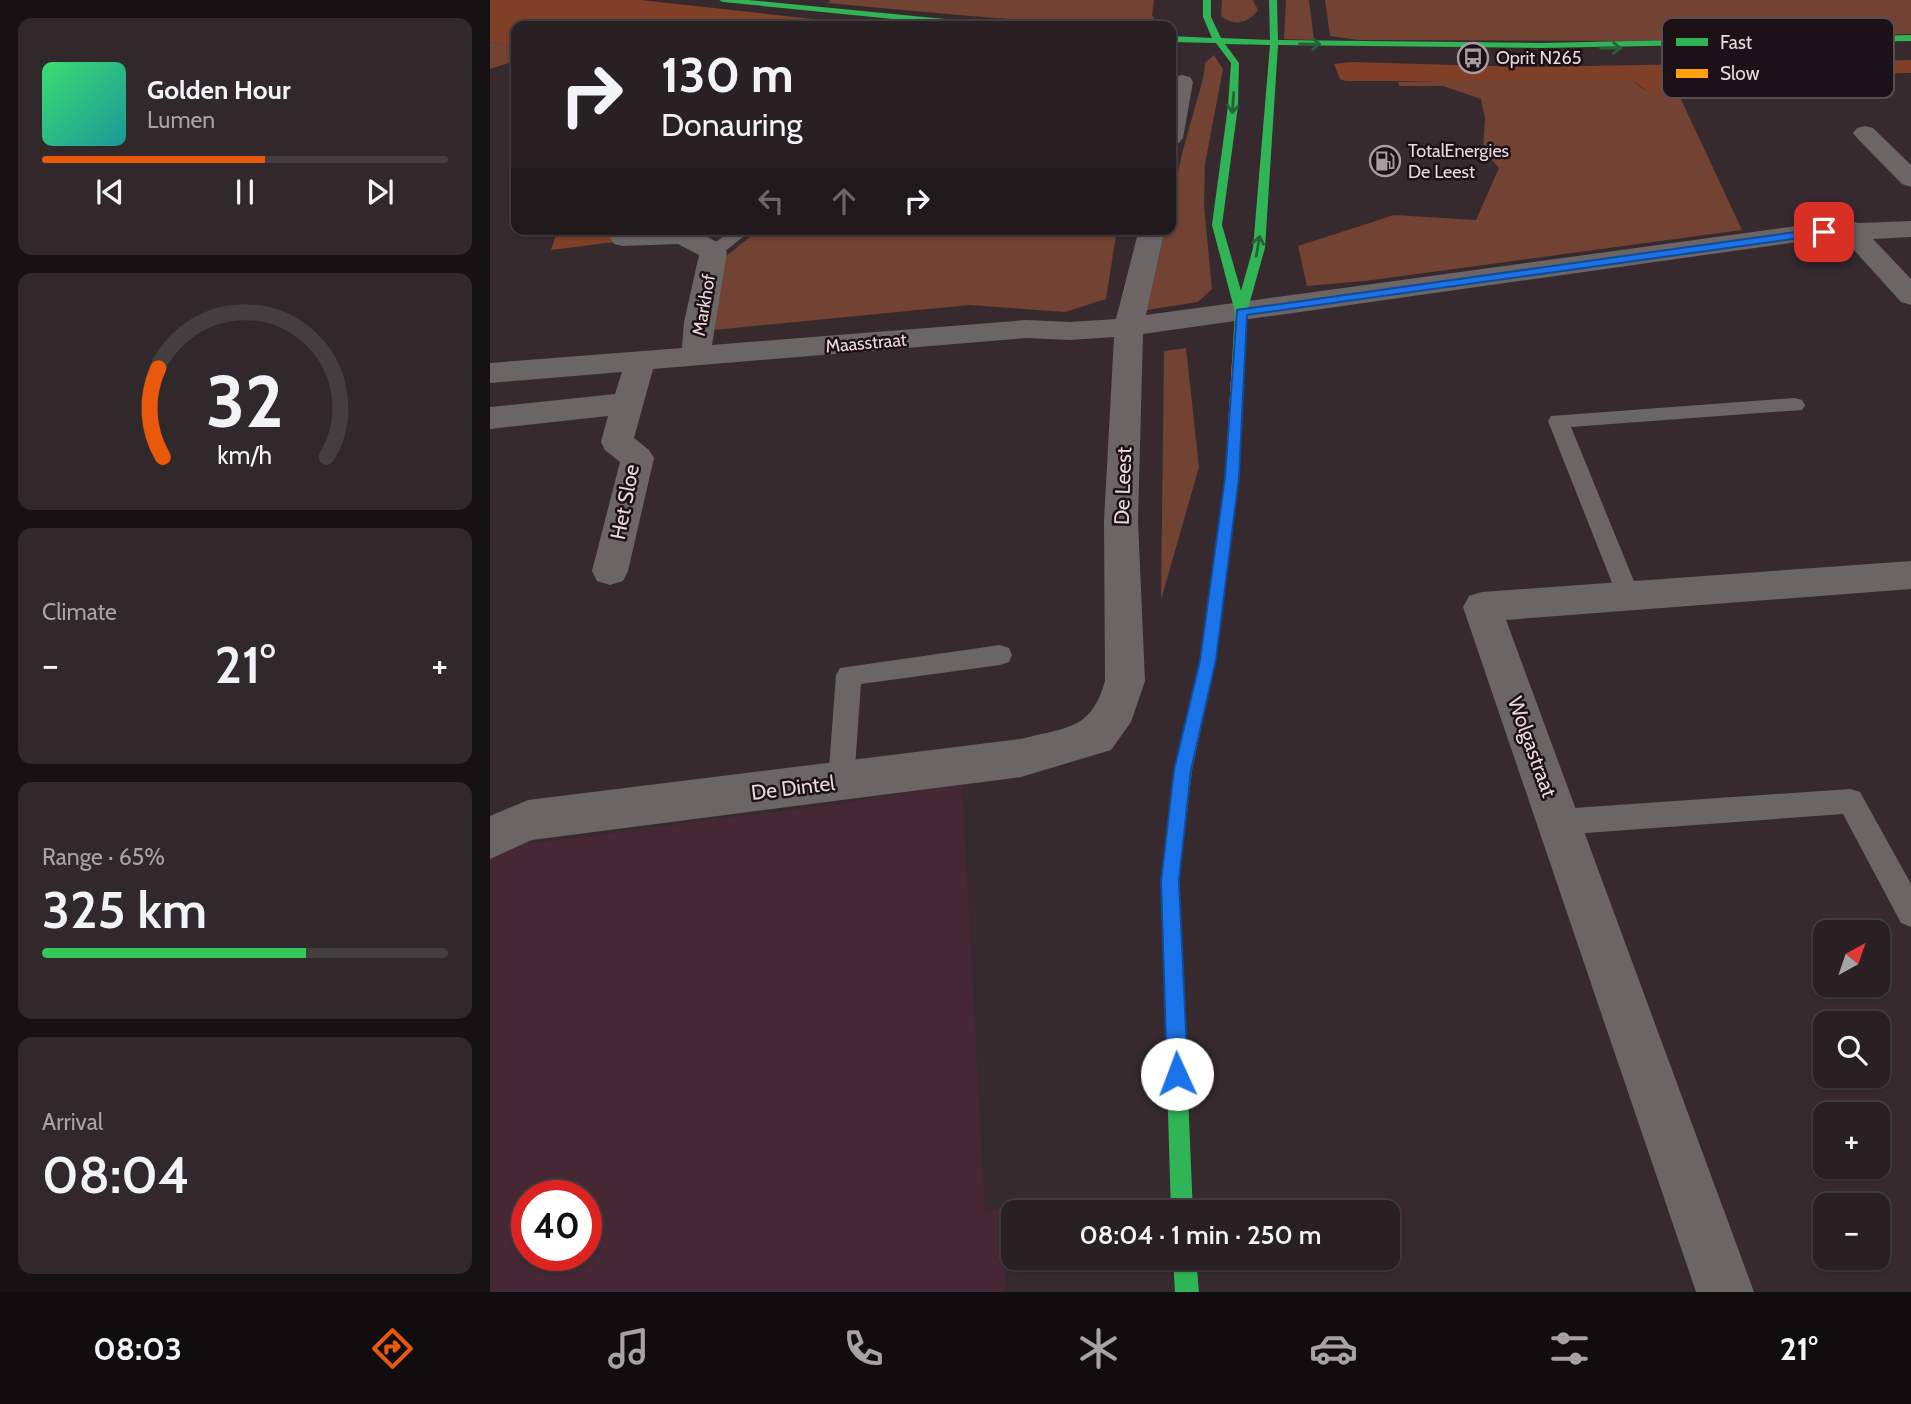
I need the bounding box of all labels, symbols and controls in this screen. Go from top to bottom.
legend [1662,18,1894,98]
text: Fast [1720,31,1753,54]
one-way arrow [1299,38,1322,51]
bus stop icon: Oprit N265 [1456,41,1490,75]
one-way arrow [1600,41,1623,54]
text: 130 m [661,45,794,104]
place label: Oprit N265 [1496,47,1581,69]
icon: right [546,49,637,140]
text: Slow [1720,62,1760,85]
text: Golden Hour [147,74,290,106]
one-way arrow [1226,91,1239,114]
text: Donauring [661,105,802,144]
text: Lumen [147,106,215,134]
place label: TotalEnergies De Leest [1408,140,1509,183]
fuel station icon: TotalEnergies De Leest [1368,144,1402,178]
icon: previous [91,173,129,211]
icon: pause [226,173,264,211]
icon: next [361,173,399,211]
icon: left [752,182,790,220]
icon: ahead [825,182,863,220]
icon: right [898,182,936,220]
pin [1794,202,1854,262]
icon: arrive [1805,213,1843,251]
one-way arrow [1252,235,1265,258]
street label: Markhof [688,272,720,338]
street label: Maasstraat [824,328,908,358]
text: 32 [206,358,284,446]
text: km/h [218,440,272,470]
street label: De Leest [1109,446,1136,526]
street label: Het Sloe [605,462,644,542]
text: Climate [42,598,117,626]
text: 21° [215,633,275,696]
text: − [42,641,59,688]
text: + [431,641,448,688]
street label: Wolgastraat [1503,693,1562,801]
street label: De Dintel [749,770,836,805]
text: Range · 65% [42,843,165,871]
text: 325 km [42,878,207,941]
north arrow [1813,920,1890,998]
map controls [1813,920,1890,1270]
button: search [1813,1011,1890,1088]
position arrow [1140,1037,1214,1111]
button: + [1813,1102,1890,1179]
text: Arrival [42,1108,103,1136]
text: 08:04 [42,1143,189,1206]
speed limit sign: 40 [511,1180,602,1271]
button: − [1813,1193,1890,1270]
text: 08:04 · 1 min · 250 m [1080,1219,1321,1251]
icon: directions [368,1324,417,1373]
icon: music [604,1324,653,1373]
icon: phone [839,1324,888,1373]
icon: climate [1074,1324,1123,1373]
icon: car [1309,1324,1358,1373]
icon: filters [1545,1324,1594,1373]
text: 08:03 [93,1329,182,1368]
text: 21° [1780,1329,1818,1368]

